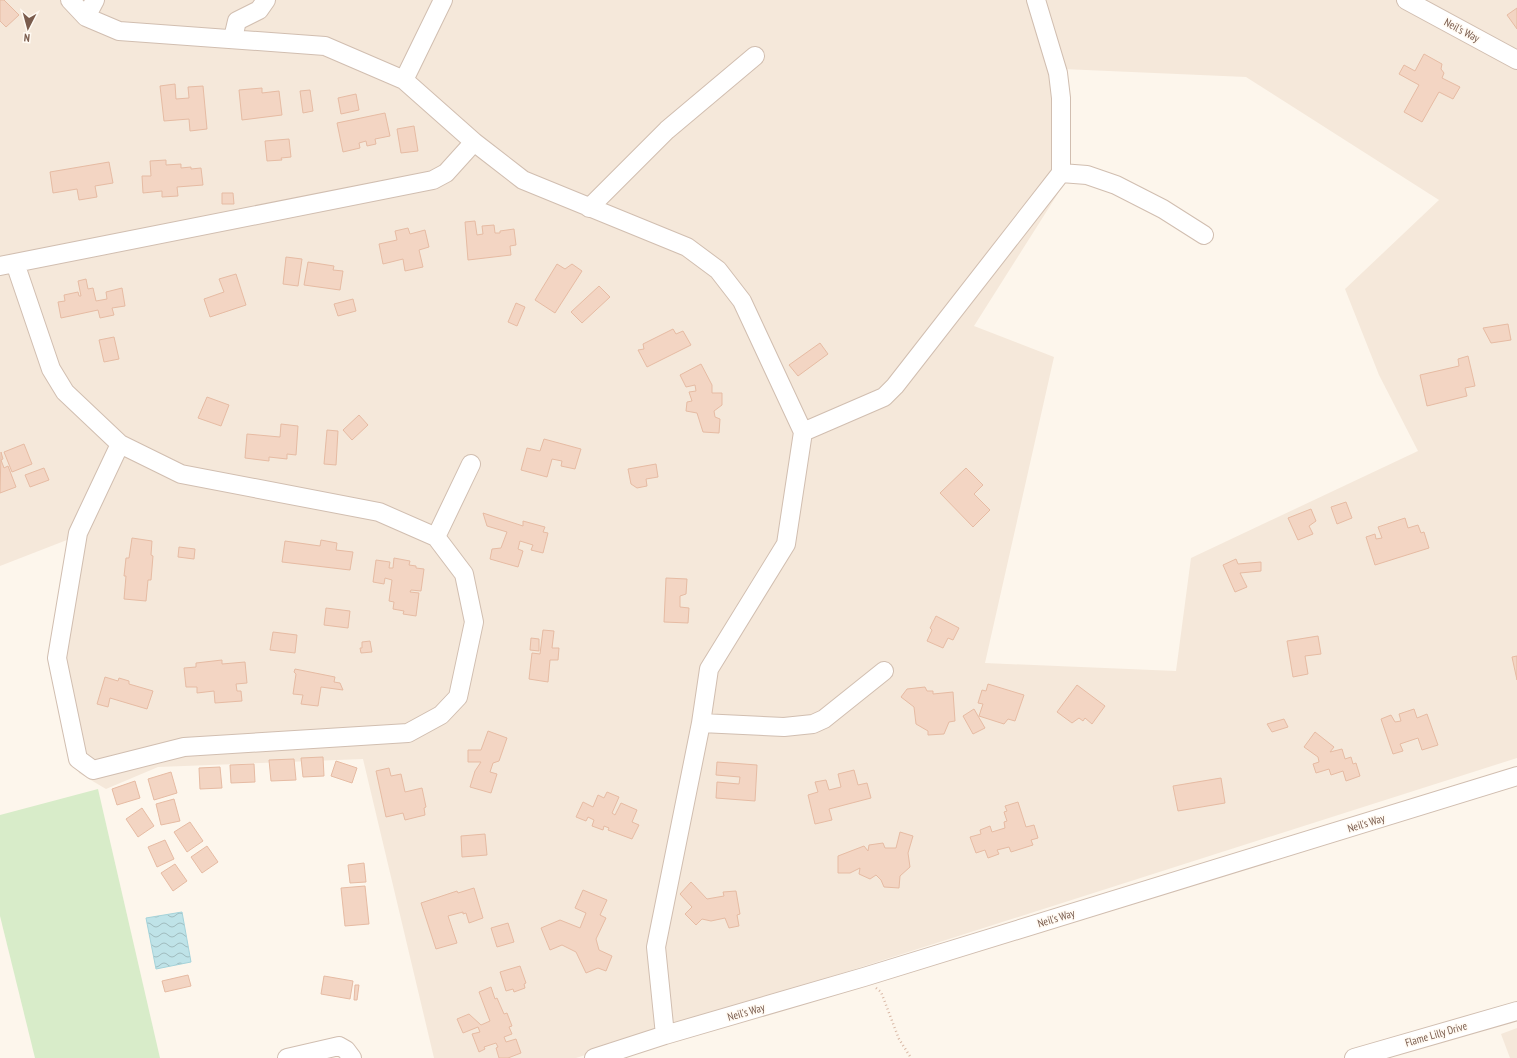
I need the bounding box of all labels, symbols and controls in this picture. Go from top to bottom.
north arrow [8,8,48,48]
street label: Neil's Way [1442,15,1483,46]
text: N [23,31,31,45]
street label: Neil's Way [1346,810,1387,835]
street label: Neil's Way [1036,905,1077,930]
street label: Neil's Way [726,1000,767,1024]
street label: Flame Lilly Drive [1403,1018,1469,1050]

